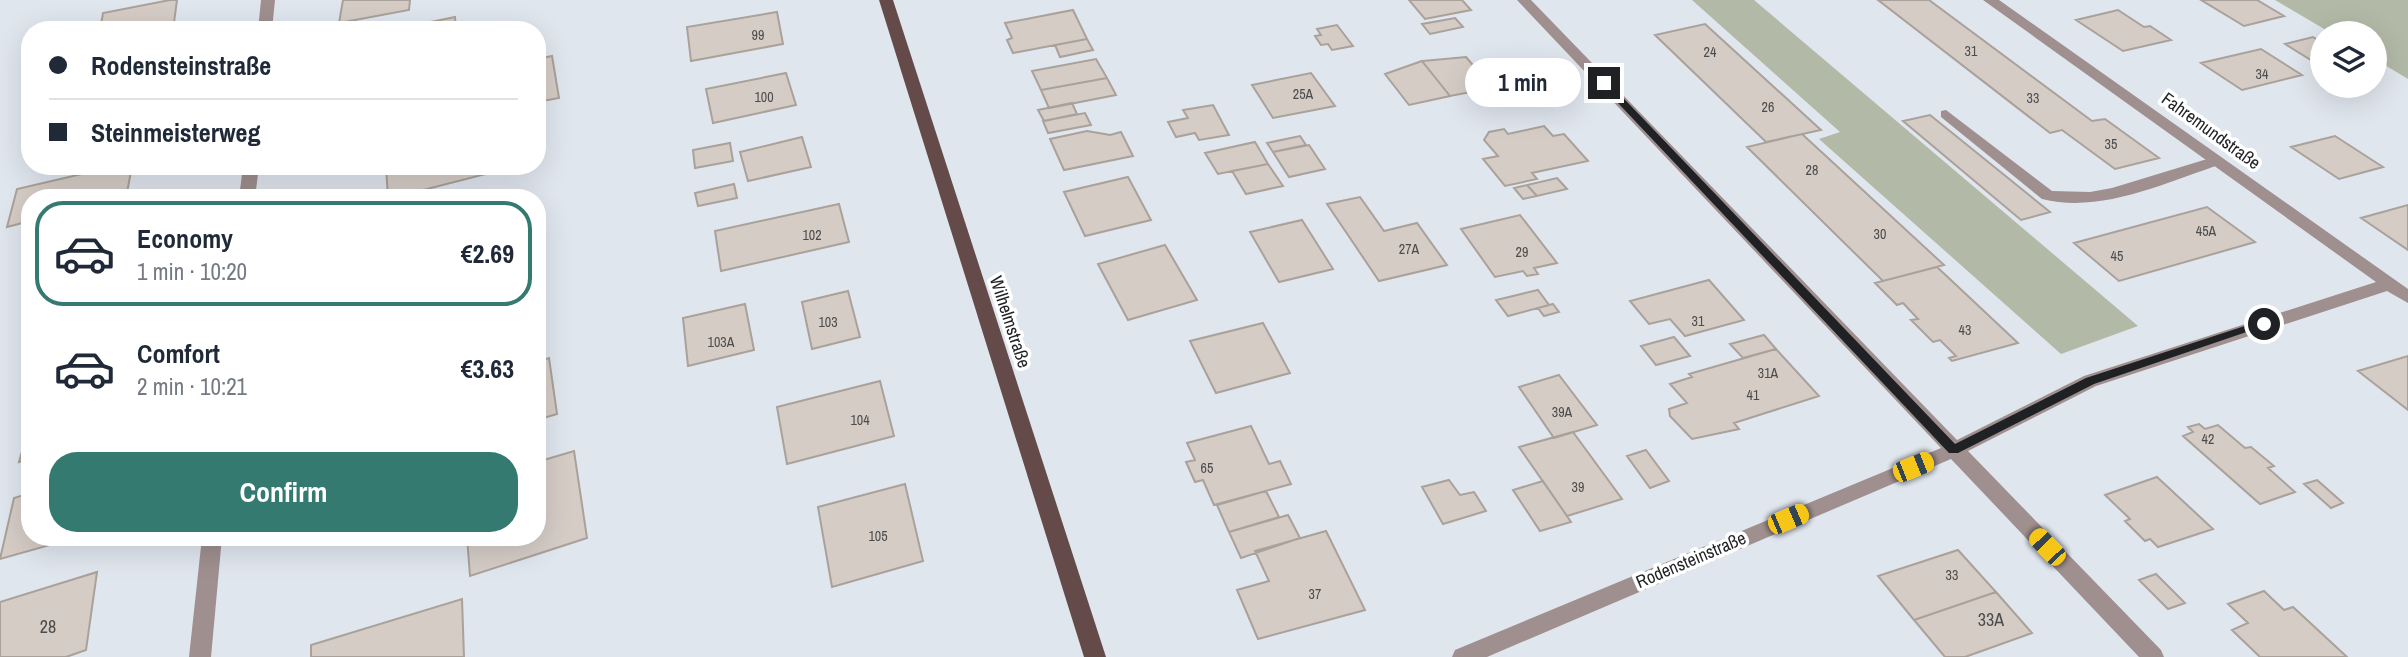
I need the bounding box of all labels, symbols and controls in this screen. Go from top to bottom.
map controls [2310,21,2387,98]
button: layers [2310,21,2387,98]
house number: 99 [752,26,764,44]
house number: 31 [1965,42,1978,60]
house number: 24 [1704,43,1717,61]
text: Rodensteinstraße [91,48,271,83]
callout: 1 min [1464,58,1580,108]
house number: 34 [2256,65,2269,83]
text: 1 min [1498,67,1548,98]
route end [1588,67,1620,99]
house number: 25A [1293,85,1314,103]
street label: Fahremundstraße [2157,86,2266,175]
house number: 100 [754,88,774,106]
house number: 33 [2027,89,2039,107]
house number: 26 [1762,98,1774,116]
text: Steinmeisterweg [91,115,260,150]
house number: 35 [2105,135,2117,153]
house number: 28 [1806,161,1818,179]
text: Economy [137,221,233,256]
icon: car [53,222,116,285]
house number: 45A [2196,222,2217,240]
house number: 30 [1874,225,1886,243]
house number: 102 [802,226,822,244]
text: €2.69 [461,236,514,271]
house number: 27A [1399,240,1420,258]
house number: 29 [1516,243,1528,261]
house number: 45 [2111,247,2123,265]
text: 1 min · 10:20 [137,256,247,287]
street label: Wilhelmstraße [984,273,1037,371]
route start [2248,308,2280,340]
house number: 31 [1692,312,1705,330]
house number: 103 [818,313,838,331]
house number: 43 [1959,321,1971,339]
house number: 103A [708,333,735,351]
text: Comfort [137,336,220,371]
icon: car [53,337,116,400]
text: €3.63 [461,351,514,386]
house number: 31A [1758,364,1779,382]
text: 2 min · 10:21 [137,371,247,402]
house number: 41 [1747,386,1760,404]
house number: 39A [1552,403,1573,421]
house number: 104 [850,411,870,429]
house number: 42 [2202,430,2214,448]
car [1890,449,1937,485]
button: Confirm [49,452,518,532]
house number: 65 [1201,459,1213,477]
house number: 39 [1572,478,1584,496]
car [1765,501,1812,537]
street label: Rodensteinstraße [1632,525,1750,594]
car [2025,525,2070,569]
house number: 105 [868,527,888,545]
house number: 33 [1946,566,1958,584]
house number: 37 [1309,585,1321,603]
house number: 33A [1978,607,2004,632]
house number: 28 [40,614,56,639]

